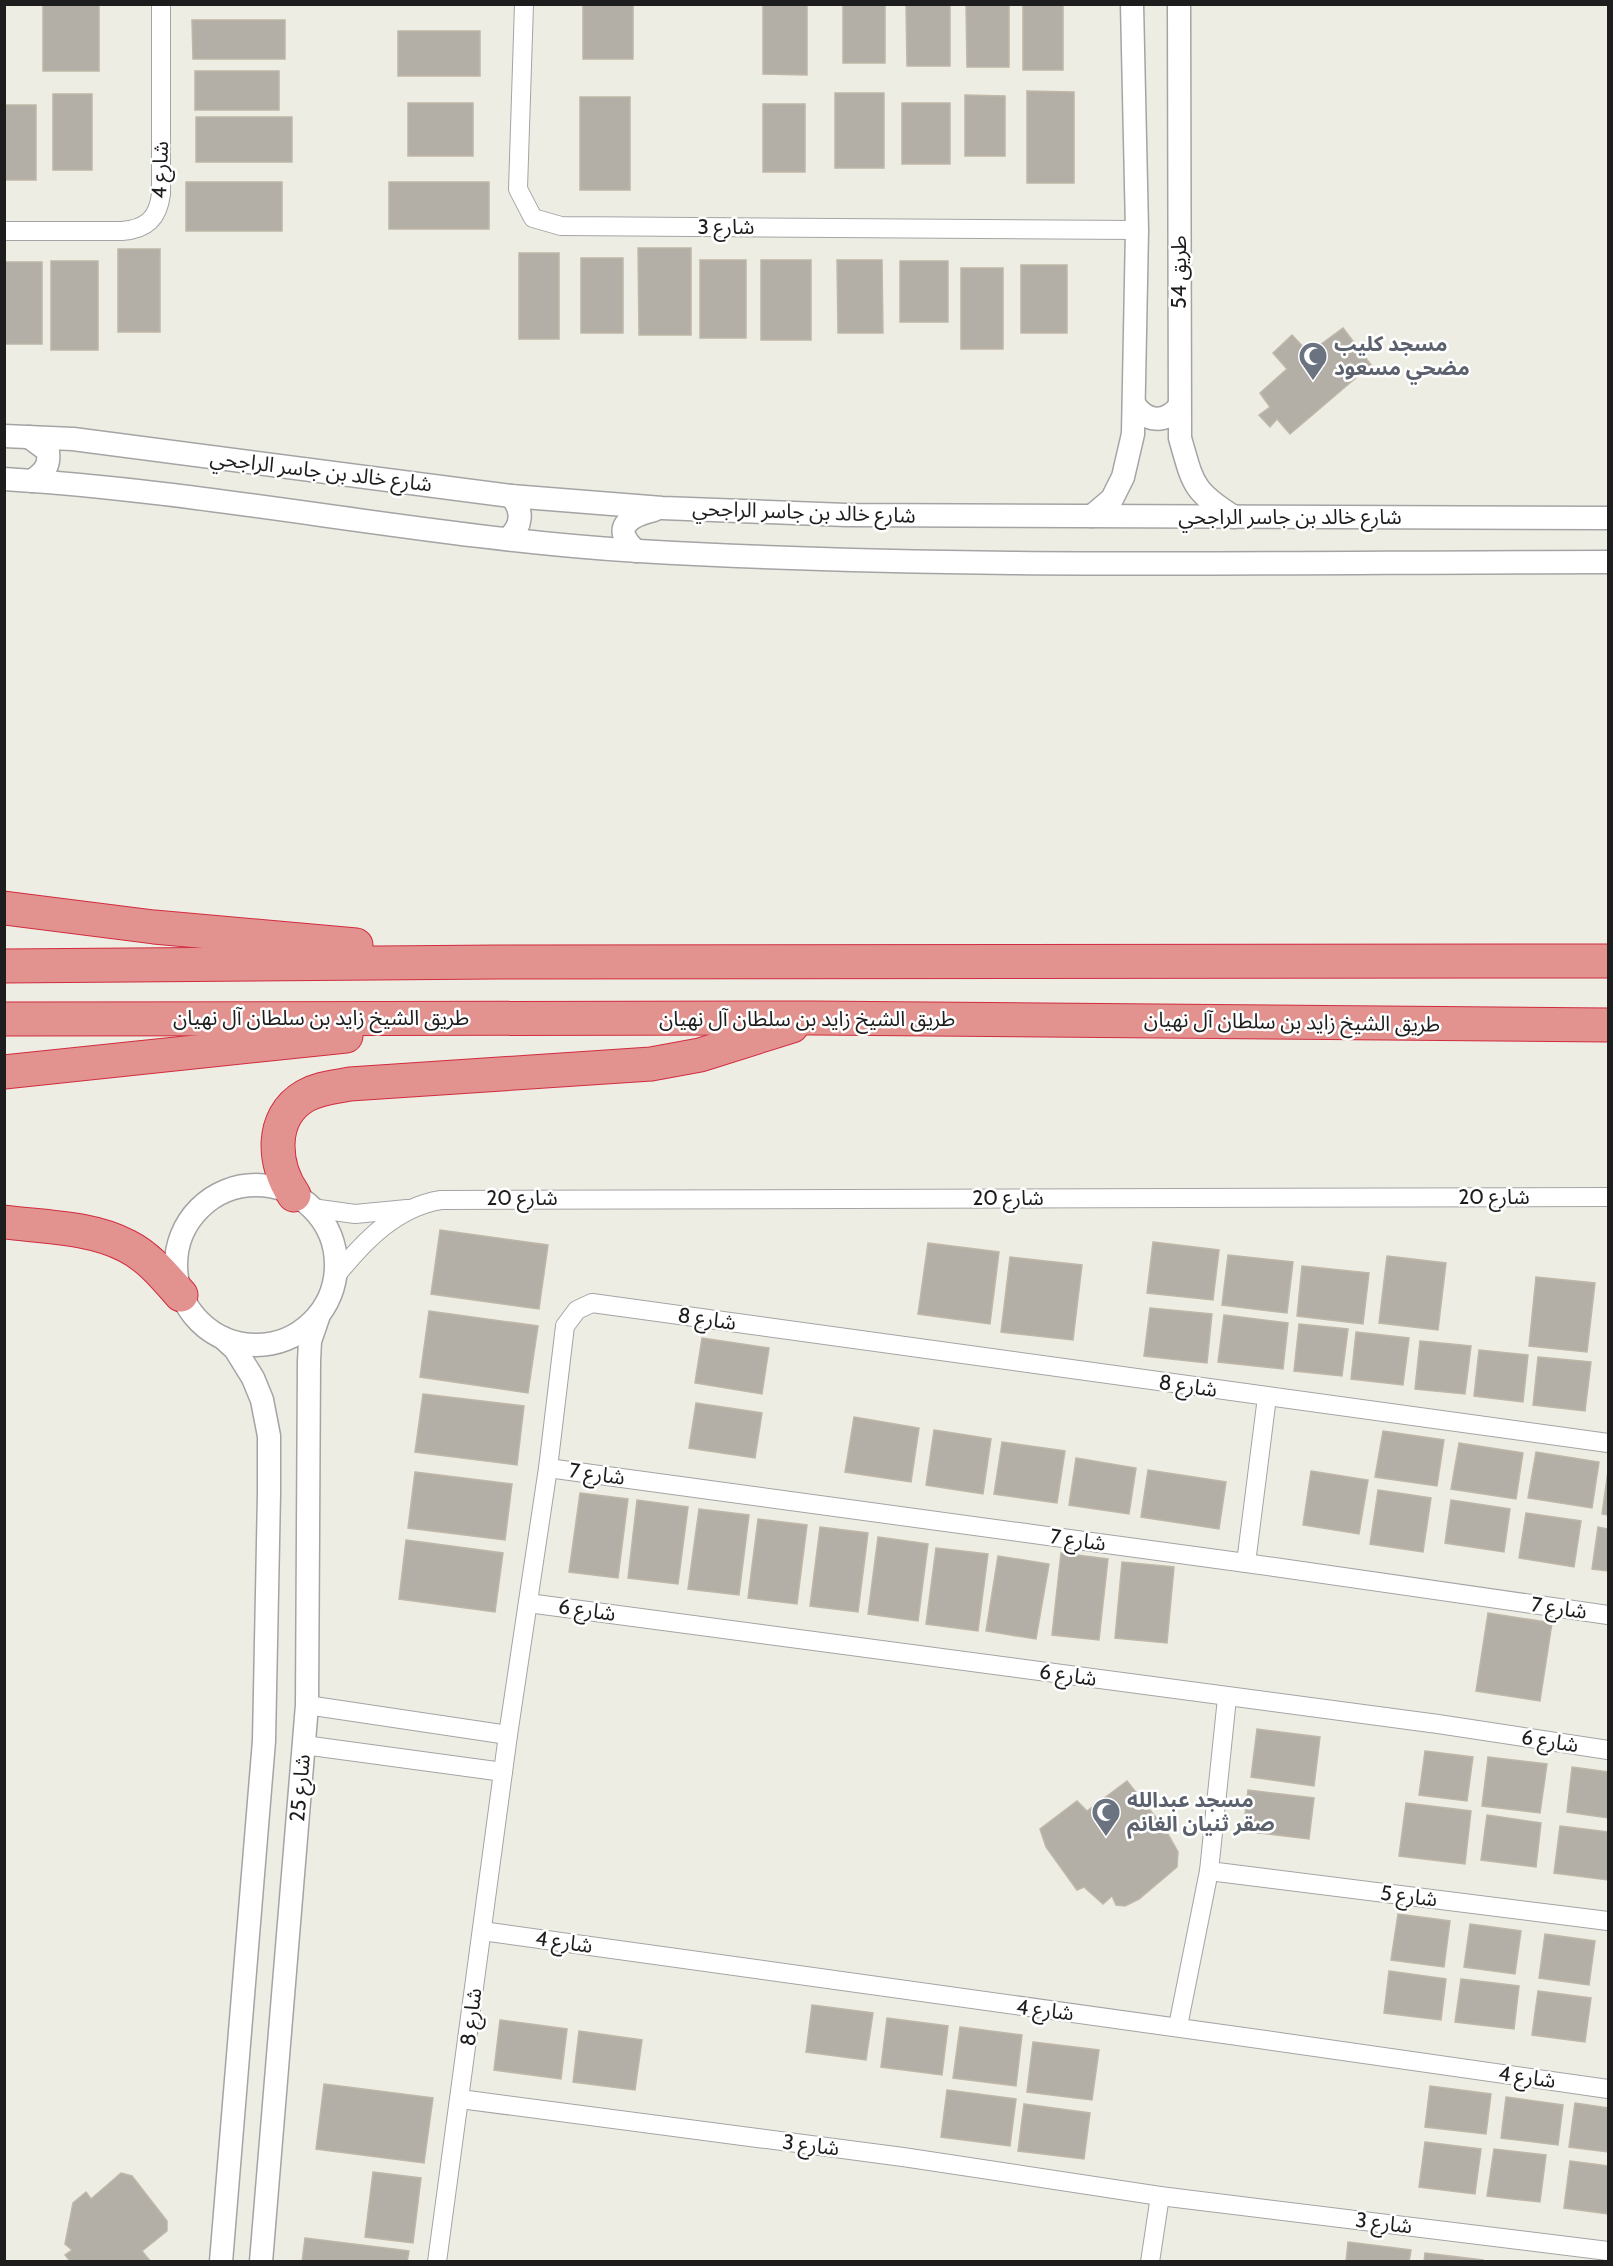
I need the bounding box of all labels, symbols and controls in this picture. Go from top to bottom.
street label: شارع 4 [146,141,176,199]
street label: شارع 3 [697,214,755,242]
street label: طريق 54 [1166,235,1192,309]
place label: مسجد كليب مضحي مسعود [1334,331,1470,385]
mosque icon: مسجد كليب مضحي مسعود [1297,340,1329,382]
street label: شارع خالد بن جاسر الراجحي [208,444,434,500]
street label: شارع خالد بن جاسر الراجحي [692,495,916,532]
street label: شارع خالد بن جاسر الراجحي [1178,504,1402,533]
street label: طريق الشيخ زايد بن سلطان آل نهيان [173,1005,469,1033]
street label: طريق الشيخ زايد بن سلطان آل نهيان [659,1006,955,1034]
street label: طريق الشيخ زايد بن سلطان آل نهيان [1144,1006,1440,1040]
street label: شارع 20 [1458,1184,1530,1212]
street label: شارع 20 [486,1185,558,1213]
street label: شارع 20 [972,1185,1044,1213]
street label: شارع 8 [676,1302,738,1338]
street label: شارع 8 [1157,1369,1219,1405]
street label: شارع 7 [567,1457,627,1493]
street label: شارع 7 [1048,1523,1108,1559]
street label: شارع 7 [1529,1591,1589,1627]
street label: شارع 6 [556,1593,617,1629]
street label: شارع 6 [1037,1658,1098,1694]
street label: شارع 6 [1519,1724,1580,1760]
street label: شارع 25 [284,1753,318,1823]
place label: مسجد عبدالله صقر ثنيان الغانم [1127,1787,1275,1839]
mosque icon: مسجد عبدالله صقر ثنيان الغانم [1090,1796,1122,1838]
street label: شارع 5 [1379,1880,1439,1914]
street label: شارع 4 [533,1925,594,1961]
street label: شارع 8 [455,1986,489,2048]
street label: شارع 4 [1014,1994,1075,2028]
street label: شارع 4 [1496,2060,1557,2096]
street label: شارع 3 [781,2129,841,2163]
street label: شارع 3 [1354,2207,1414,2241]

